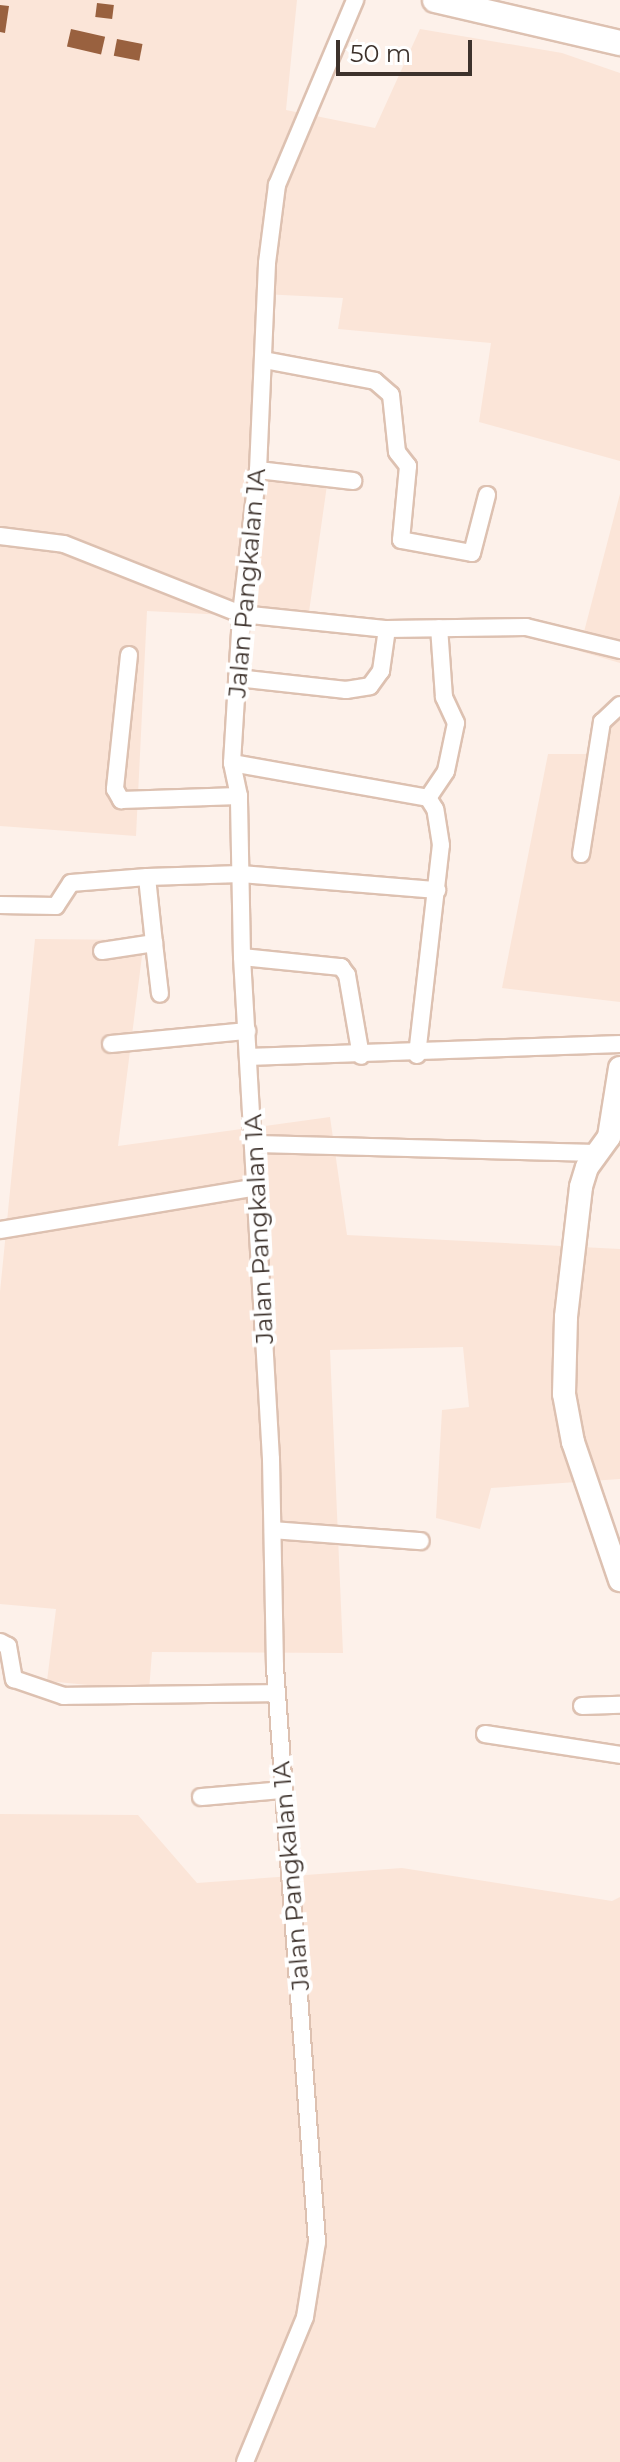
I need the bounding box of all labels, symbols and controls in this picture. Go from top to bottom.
scale bar [340,24,476,74]
text: 50 m [350,39,411,68]
street label: Jalan Pangkalan 1A [223,467,271,699]
street label: Jalan Pangkalan 1A [239,1113,279,1345]
street label: Jalan Pangkalan 1A [267,1760,315,1992]

